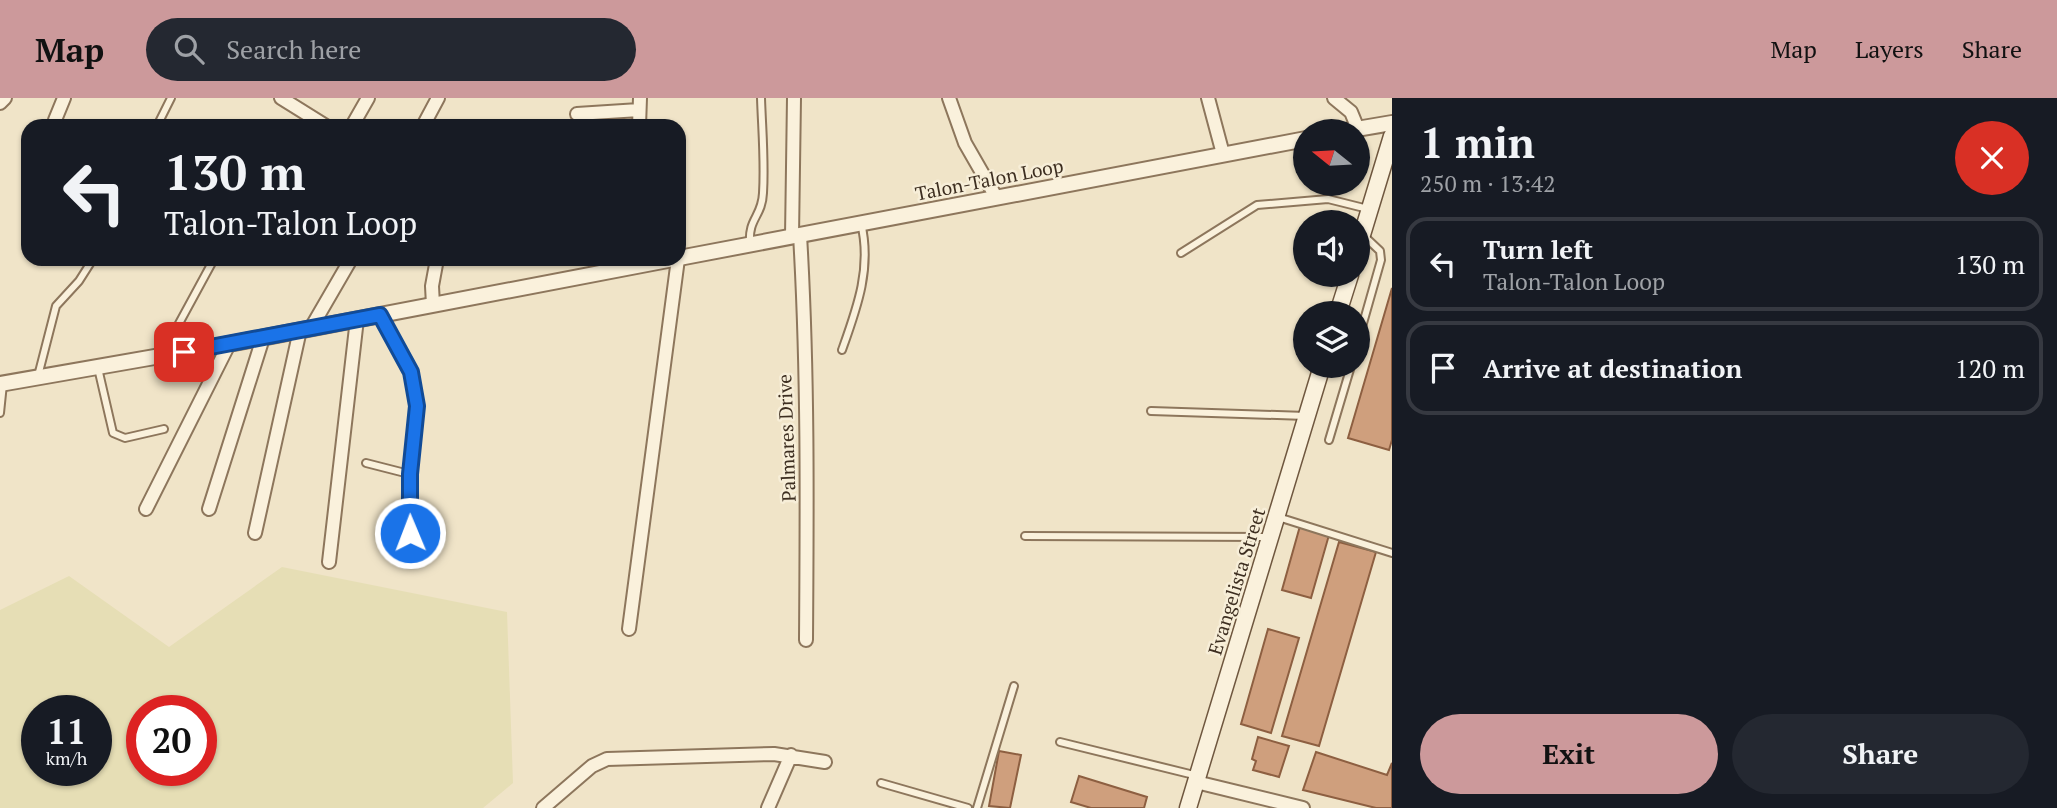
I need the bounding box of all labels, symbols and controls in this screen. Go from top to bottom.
search box [146,18,636,81]
text: Map [35,28,104,71]
icon: search [170,30,208,68]
text: Search here [226,32,361,66]
text: Map [1770,33,1817,65]
text: Layers [1855,33,1924,65]
text: Share [1962,33,2022,65]
text: 1 min [1420,114,1535,170]
north arrow [1293,119,1370,196]
map controls [1293,119,1370,378]
button: close [1955,121,2029,195]
text: 130 m [164,139,306,204]
icon: left [49,147,140,238]
street label: Talon-Talon Loop [913,152,1065,206]
text: 250 m · 13:42 [1420,168,1555,199]
text: Talon-Talon Loop [164,202,417,244]
button: sound [1293,210,1370,287]
text: Turn left [1483,232,1593,266]
icon: left [1424,245,1462,283]
text: 130 m [1955,247,2025,281]
text: Talon-Talon Loop [1483,266,1665,297]
button: layers [1293,301,1370,378]
pin [154,322,214,382]
icon: arrive [165,333,203,371]
icon: arrive [1424,349,1462,387]
text: Arrive at destination [1483,351,1742,385]
text: 120 m [1955,351,2025,385]
street label: Palmares Drive [771,374,801,502]
position arrow [373,496,447,570]
street label: Evangelista Street [1202,504,1270,658]
speed limit sign: 20 [126,695,217,786]
text: 11 [47,708,86,754]
button: Exit [1420,714,1718,794]
button: Share [1732,714,2029,794]
text: km/h [46,746,87,770]

